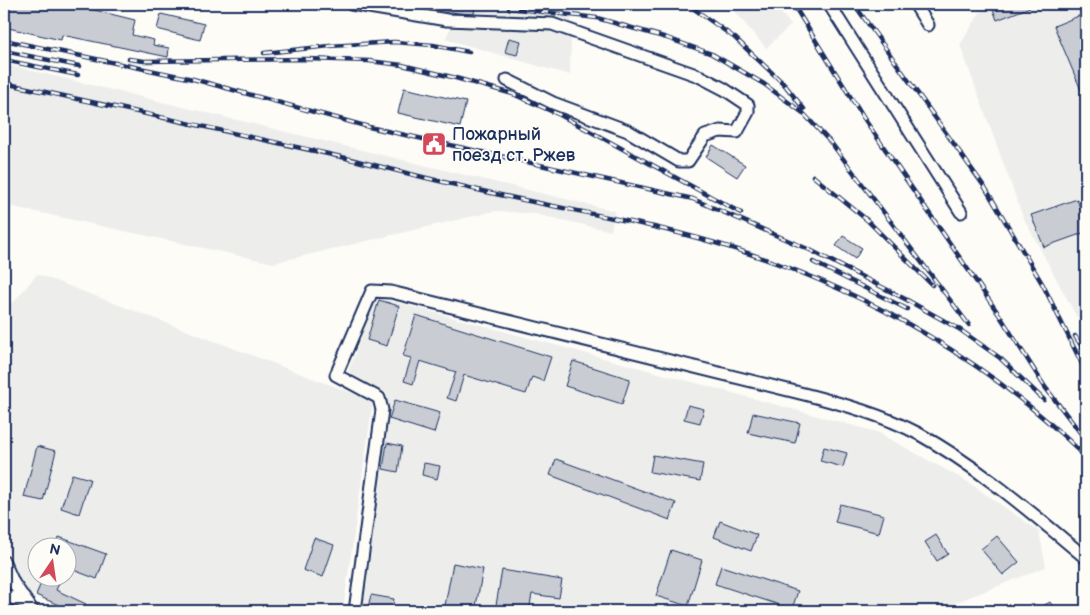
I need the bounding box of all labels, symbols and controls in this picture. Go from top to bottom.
place label: Пожарный поезд ст. Ржев [452,124,576,166]
public building icon: Пожарный поезд ст. Ржев [421,131,447,157]
north arrow [28,538,78,588]
text: N [48,540,62,559]

